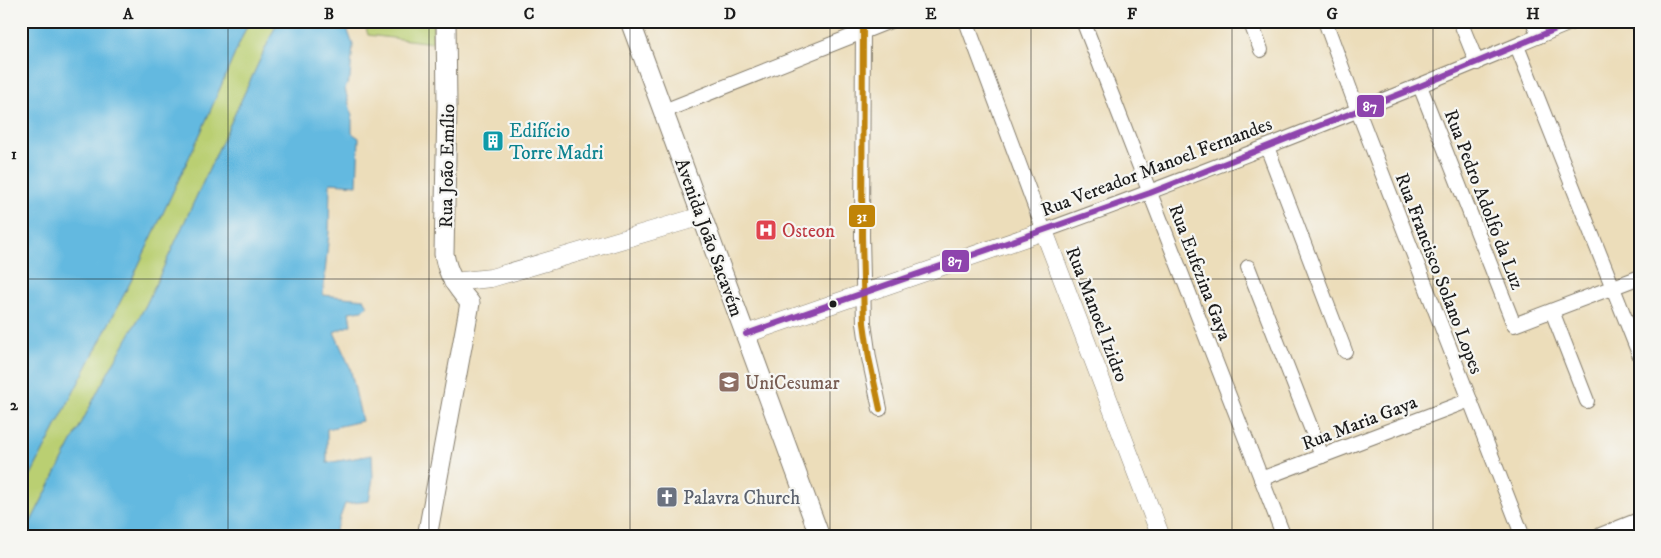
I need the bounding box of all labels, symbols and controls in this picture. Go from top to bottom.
text: A [122,4,134,24]
text: B [324,4,334,24]
text: C [524,4,534,24]
text: D [724,4,736,24]
text: E [925,4,937,24]
text: F [1127,4,1137,24]
text: G [1326,4,1338,24]
text: H [1526,4,1540,24]
line badge: 87 [1356,94,1385,118]
text: 87 [1363,98,1377,116]
street label: Rua João Emílio [435,104,460,228]
street label: Rua Pedro Adolfo da Luz [1439,106,1529,293]
street label: Rua Vereador Manoel Fernandes [1038,113,1275,222]
place label: Edifício Torre Madri [509,120,604,165]
building icon: Edifício Torre Madri [481,129,505,153]
text: 1 [11,144,17,164]
street label: Avenida João Sacavém [669,155,748,320]
street label: Rua Francisco Solano Lopes [1390,170,1488,377]
street label: Rua Eufezina Gaya [1163,201,1236,344]
line badge: 31 [848,204,876,228]
text: 31 [857,208,867,226]
hospital icon: Osteon [754,218,778,242]
place label: Osteon [782,220,835,243]
street label: Rua Manoel Izidro [1060,244,1133,385]
line badge: 87 [941,249,970,273]
text: 87 [948,253,962,271]
unlabelled marker [828,299,838,309]
school or university icon: UniCesumar [717,370,741,394]
place label: UniCesumar [745,372,840,395]
street label: Rua Maria Gaya [1299,391,1421,456]
text: 2 [10,395,19,415]
church icon: Palavra Church [655,485,679,509]
place label: Palavra Church [683,487,800,510]

